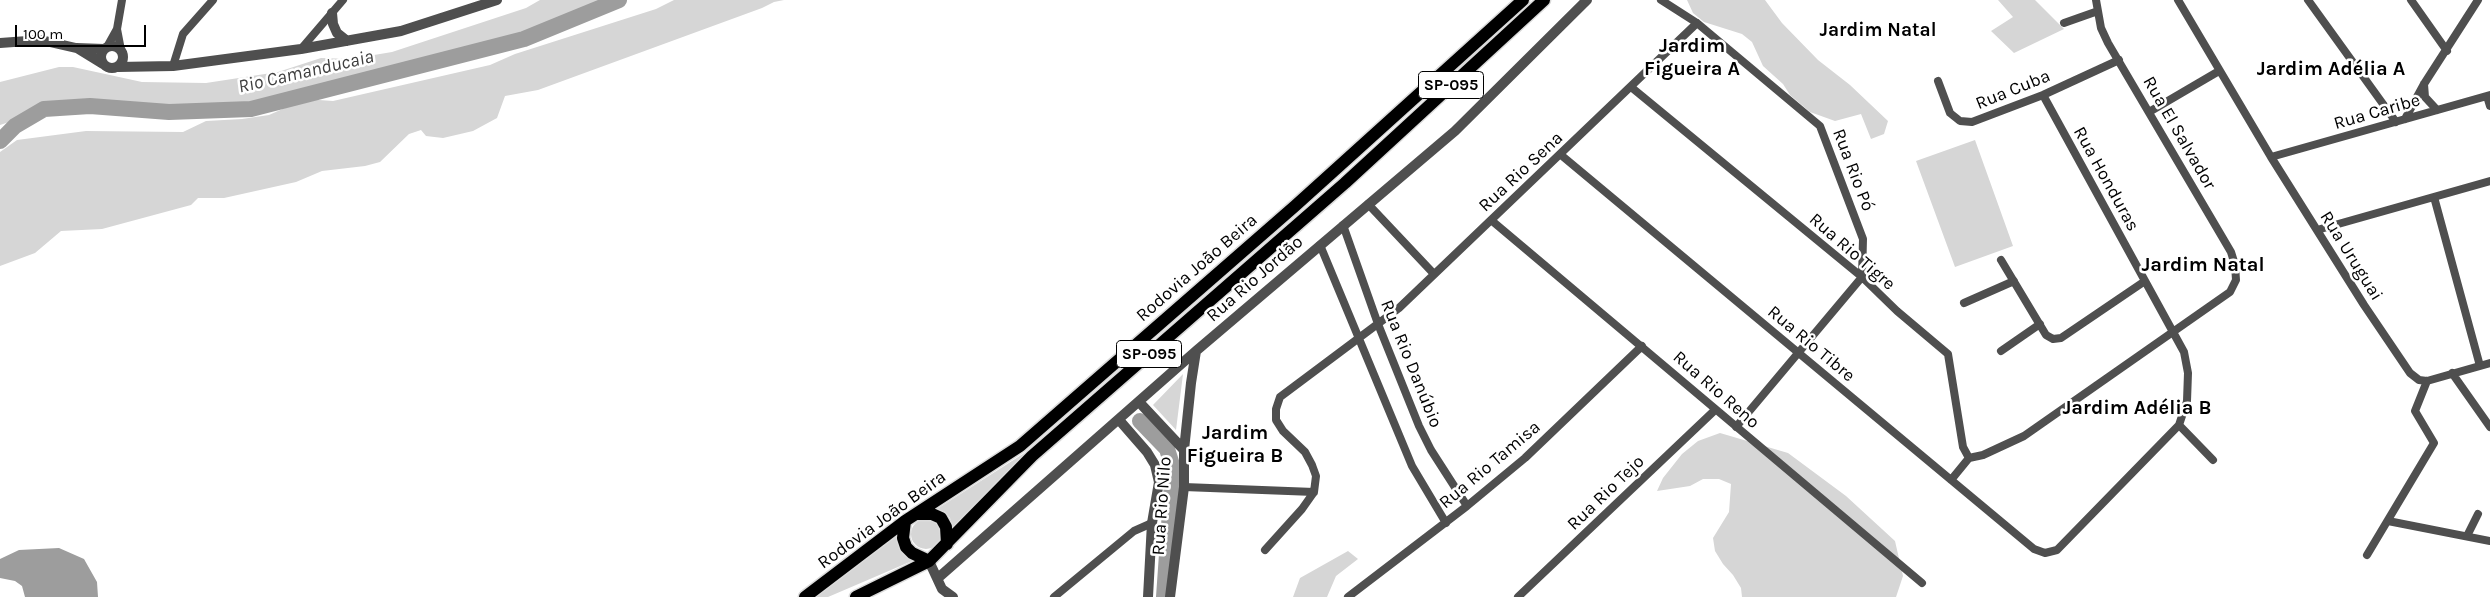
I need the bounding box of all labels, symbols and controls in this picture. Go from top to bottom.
scale bar [18,15,149,47]
district label: Jardim Natal [1820,20,1936,42]
text: 100 m [23,25,63,43]
district label: Jardim Figueira A [1644,34,1740,81]
water label: Rio Camanducaia [236,45,376,99]
district label: Jardim Adélia A [2257,57,2405,81]
street label: Rua Cuba [1973,65,2053,115]
road number: SP-095 [1418,72,1484,98]
street label: Rua El Salvador [2138,72,2220,194]
street label: Rua Caribe [2331,89,2423,135]
street label: Rua Honduras [2068,123,2144,235]
street label: Rua Rio Pó [1827,126,1879,214]
street label: Rua Rio Sena [1474,127,1568,217]
street label: Rua Uruguai [2315,207,2387,305]
street label: Rua Rio Tigre [1805,209,1899,295]
street label: Rodovia João Beira [1132,210,1262,326]
street label: Rua Rio Jordão [1202,231,1308,327]
district label: Jardim Natal [2141,253,2265,277]
street label: Rua Rio Danúbio [1376,297,1446,431]
street label: Rua Rio Tibre [1763,301,1859,387]
road number: SP-095 [1116,340,1182,368]
street label: Rua Rio Reno [1668,347,1764,433]
district label: Jardim Adélia B [2062,396,2212,420]
street label: Rua Rio Tamisa [1435,416,1545,514]
district label: Jardim Figueira B [1187,421,1283,468]
street label: Rua Rio Tejo [1563,451,1649,535]
street label: Rua Rio Nilo [1148,456,1176,556]
street label: Rodovia João Beira [814,466,950,574]

